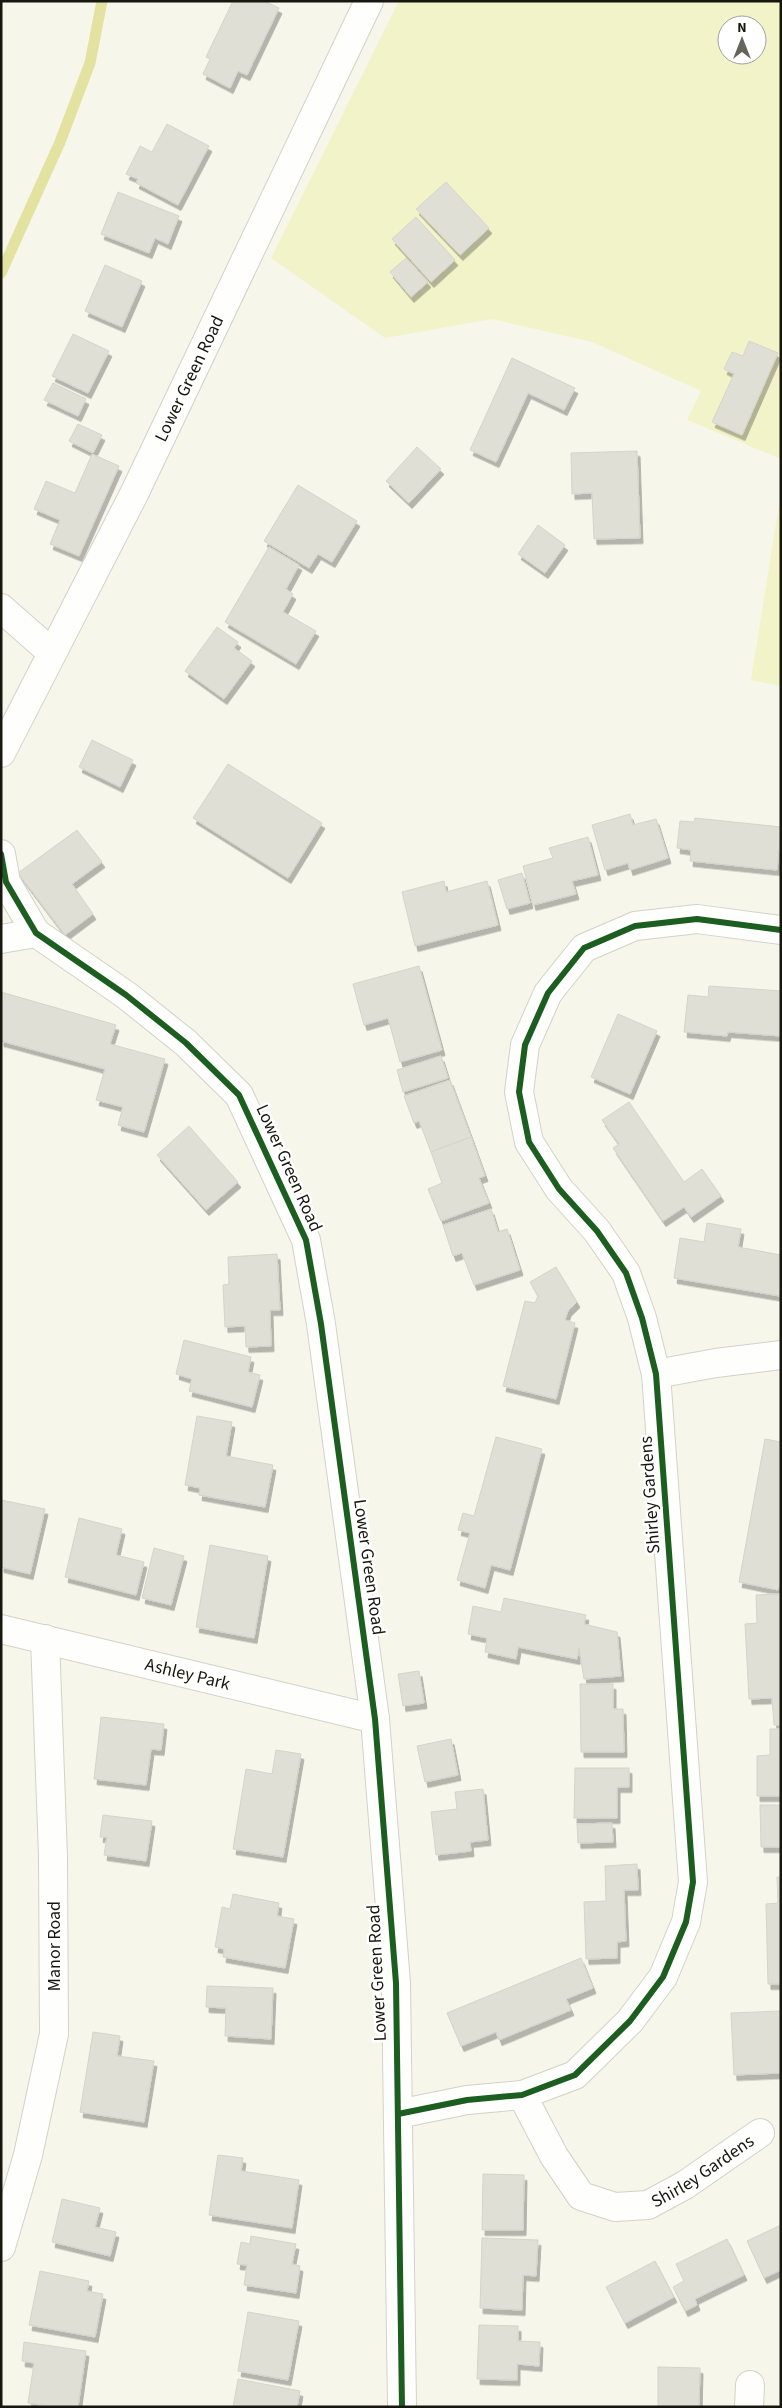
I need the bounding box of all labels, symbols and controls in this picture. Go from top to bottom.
north arrow [717,15,767,65]
text: N [737,18,747,38]
street label: Lower Green Road [148,311,230,446]
street label: Lower Green Road [250,1100,328,1236]
street label: Shirley Gardens [633,1435,667,1555]
street label: Lower Green Road [347,1497,391,1637]
street label: Ashley Park [143,1652,233,1696]
street label: Manor Road [42,1901,67,1991]
street label: Lower Green Road [361,1904,393,2042]
street label: Shirley Gardens [646,2128,759,2214]

